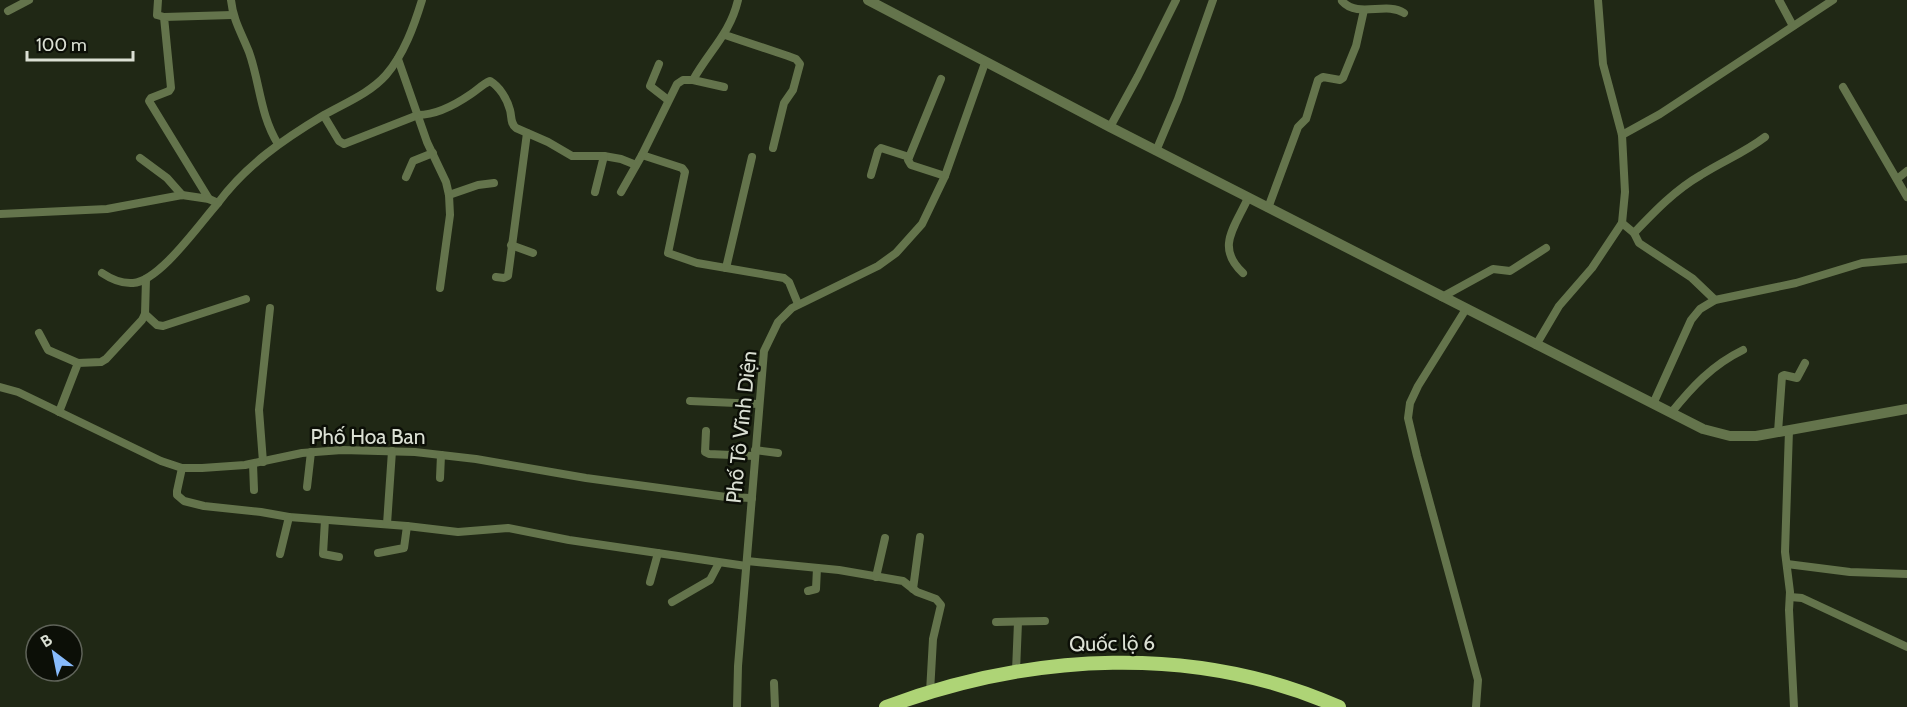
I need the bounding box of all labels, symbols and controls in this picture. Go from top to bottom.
scale bar [27,24,134,62]
text: 100 m [36,34,87,56]
street label: Phố Tô Vĩnh Diện [721,349,761,505]
street label: Phố Hoa Ban [311,424,425,449]
north arrow [24,623,84,683]
text: B [37,630,56,651]
street label: Quốc lộ 6 [1069,630,1155,656]

